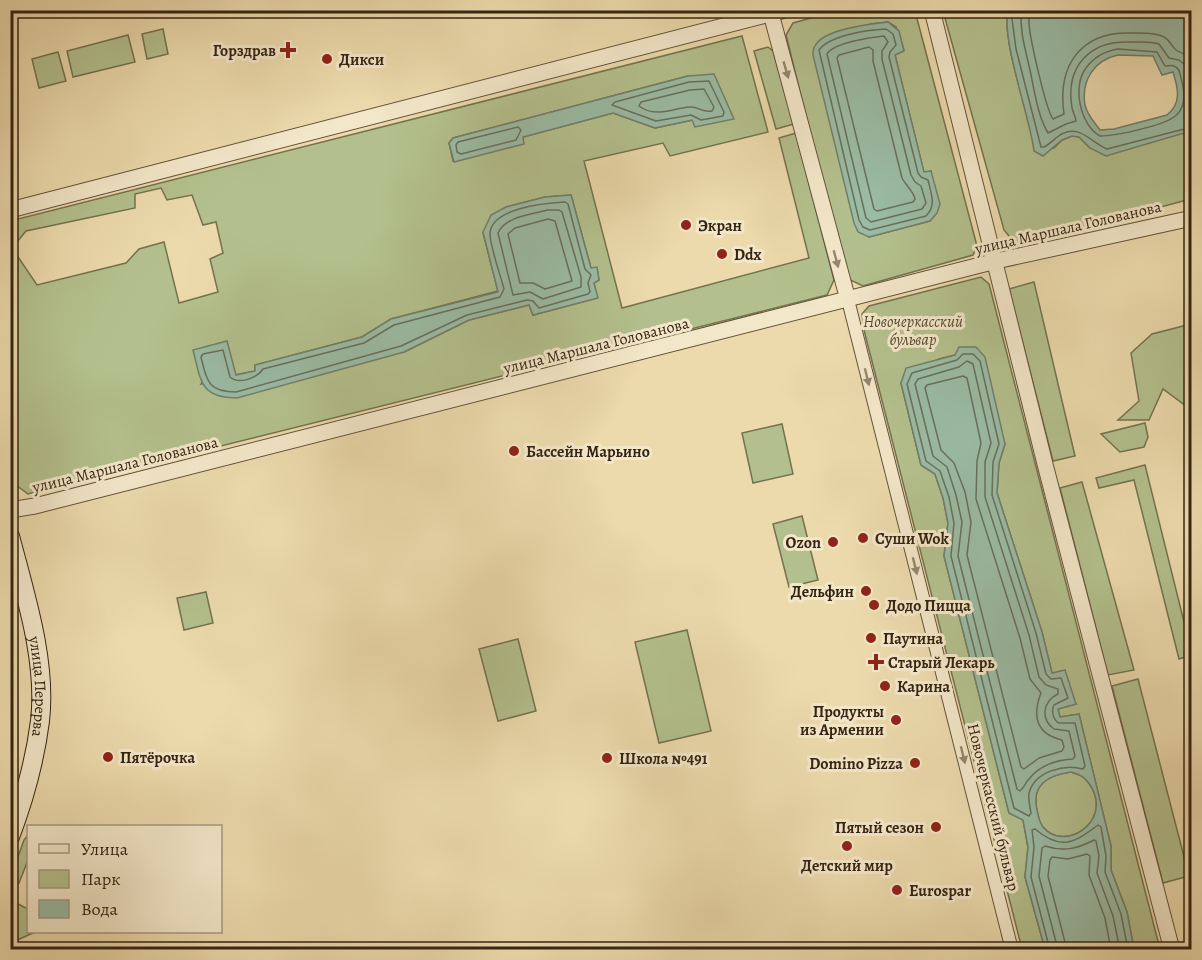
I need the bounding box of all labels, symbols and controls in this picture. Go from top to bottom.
place label: Горздрав [213,40,276,62]
marker: Горздрав [281,43,295,57]
place label: Дикси [339,49,384,71]
marker: Дикси [320,52,334,66]
one-way arrow [782,62,791,80]
street label: улица Маршала Голованова [972,196,1164,260]
place label: Экран [698,215,742,237]
marker: Экран [679,218,693,232]
place label: Ddx [734,244,762,266]
marker: Ddx [715,247,729,261]
one-way arrow [832,250,841,268]
park label: Новочеркасский бульвар [863,311,963,351]
street label: улица Маршала Голованова [500,312,692,380]
one-way arrow [863,368,873,386]
street label: улица Маршала Голованова [29,431,221,499]
place label: Бассейн Марьино [526,441,650,463]
marker: Бассейн Марьино [507,444,521,458]
place label: Суши Wok [875,528,950,550]
marker: Суши Wok [856,531,870,545]
place label: Ozon [786,532,821,554]
marker: Ozon [826,535,840,549]
one-way arrow [910,557,920,576]
place label: Дельфин [791,581,854,603]
marker: Дельфин [859,584,873,598]
place label: Додо Пицца [886,595,971,617]
marker: Додо Пицца [867,598,881,612]
place label: Паутина [883,628,944,650]
marker: Паутина [864,631,878,645]
street label: улица Перерва [23,633,51,739]
place label: Старый Лекарь [888,652,995,674]
marker: Старый Лекарь [869,655,883,669]
place label: Карина [897,676,951,698]
marker: Карина [878,679,892,693]
place label: Продукты из Армении [800,701,884,741]
marker: Продукты из Армении [889,713,903,727]
street label: Новочеркасский бульвар [962,721,1024,893]
one-way arrow [958,746,968,765]
place label: Пятёрочка [120,747,195,769]
place label: Школа №491 [619,748,708,770]
marker: Пятёрочка [101,750,115,764]
marker: Школа №491 [600,751,614,765]
place label: Domino Pizza [809,753,903,775]
marker: Domino Pizza [908,756,922,770]
place label: Пятый сезон [835,817,924,839]
marker: Пятый сезон [929,820,943,834]
legend [27,825,222,933]
text: Улица [81,837,129,861]
marker: Детский мир [840,839,854,853]
place label: Детский мир [801,855,893,877]
text: Парк [81,867,121,891]
place label: Eurospar [909,880,972,902]
marker: Eurospar [890,883,904,897]
text: Вода [81,897,119,921]

